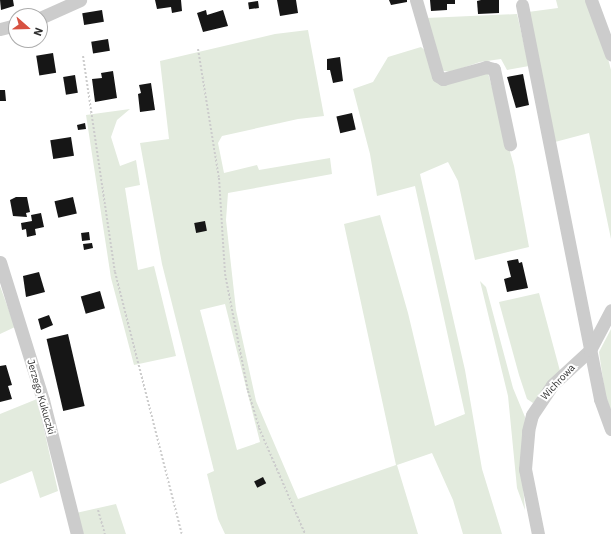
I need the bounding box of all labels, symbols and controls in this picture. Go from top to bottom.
north arrow [8,8,48,48]
text: N [30,26,46,38]
street label: Jerzego Kukuczki [25,358,57,436]
street label: Wichrowa [539,362,577,402]

